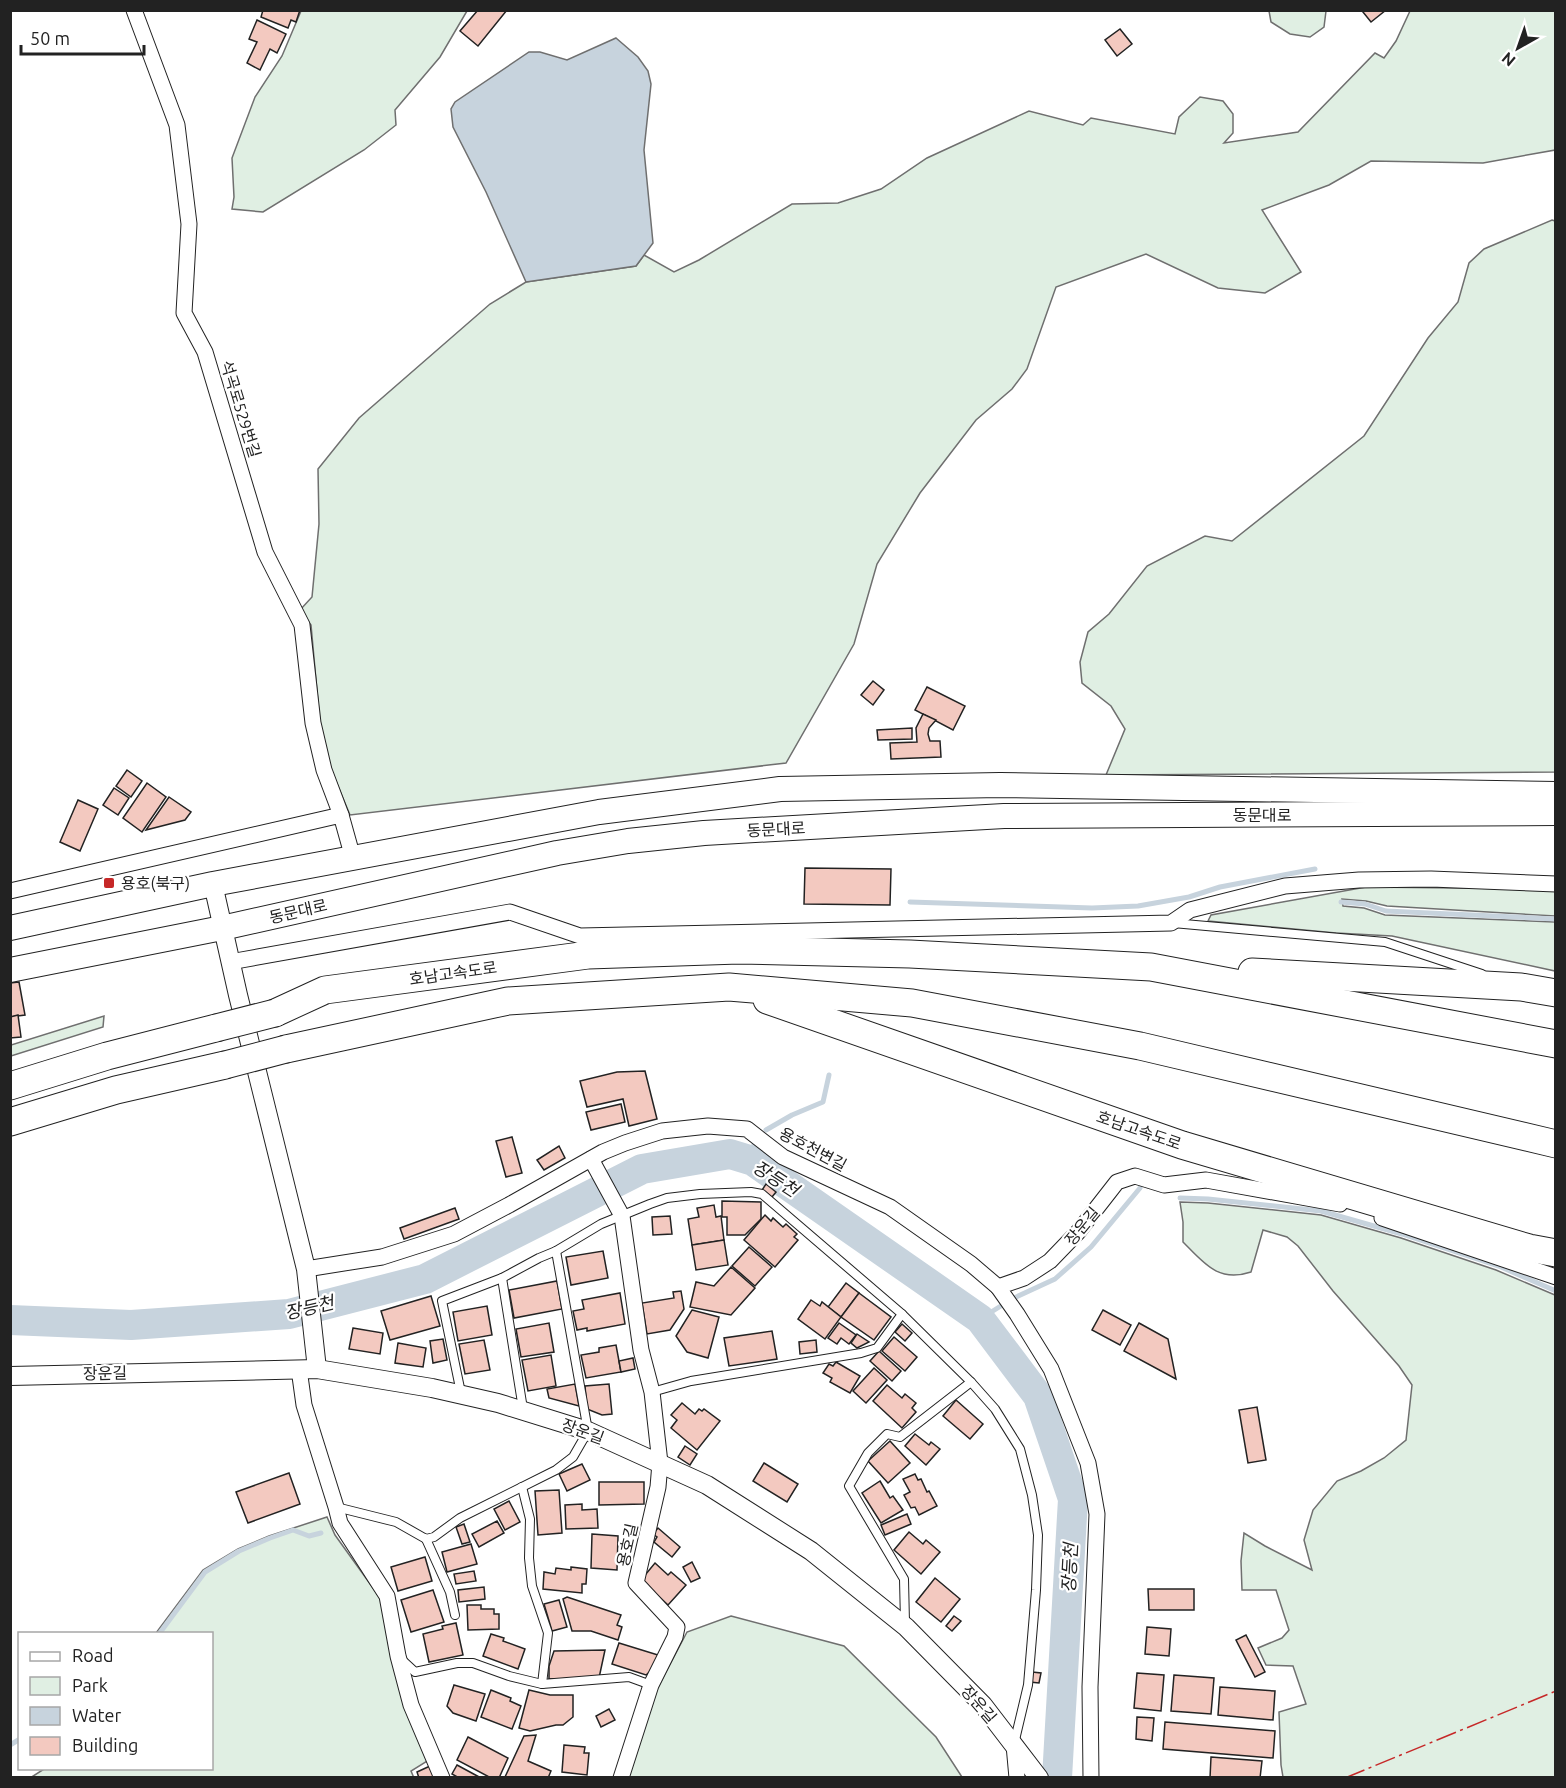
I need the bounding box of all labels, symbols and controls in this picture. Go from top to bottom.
scale bar [21,18,144,56]
north arrow [1488,18,1548,78]
text: 50 m [30,28,70,48]
text: N [1498,49,1519,70]
street label: 석곡로529번길 [218,358,264,460]
street label: 동문대로 [1233,806,1292,824]
street label: 동문대로 [746,818,806,840]
place label: 용호(북구) [121,874,190,893]
marker: 용호(북구) [102,876,116,890]
street label: 동문대로 [267,896,329,926]
street label: 호남고속도로 [408,958,498,988]
street label: 호남고속도로 [1094,1107,1184,1153]
street label: 용호천변길 [776,1124,850,1174]
water label: 장등천 [750,1156,804,1201]
street label: 장운길 [1061,1203,1103,1249]
water label: 장등천 [283,1291,338,1322]
street label: 장운길 [83,1364,127,1382]
street label: 장운길 [559,1415,607,1447]
street label: 용호길 [613,1521,641,1569]
water label: 장등천 [1058,1540,1080,1593]
legend [18,1632,213,1770]
text: Road [72,1645,114,1665]
text: Park [72,1675,108,1695]
street label: 장운길 [958,1681,1000,1727]
text: Water [72,1705,122,1725]
text: Building [72,1735,138,1755]

